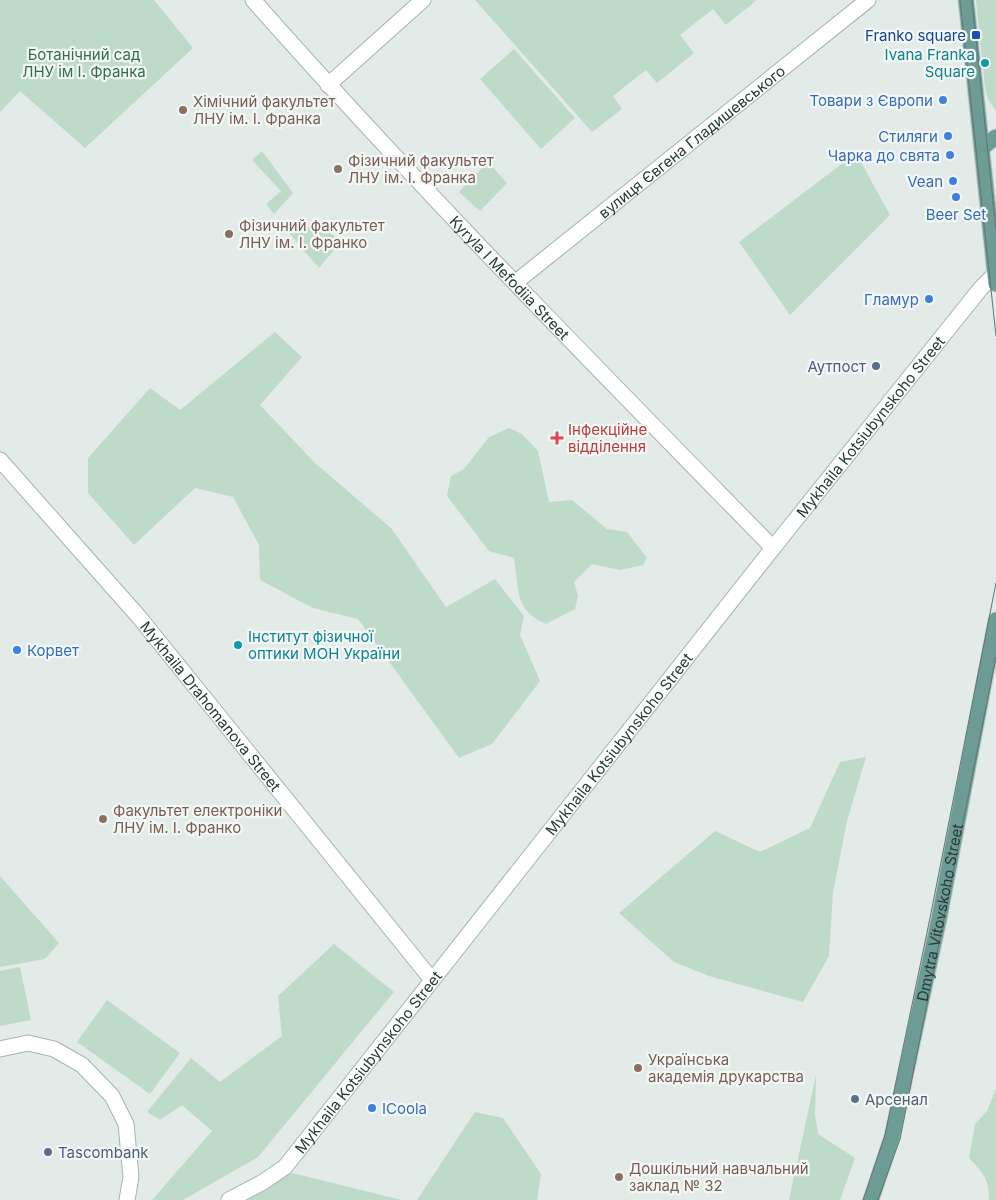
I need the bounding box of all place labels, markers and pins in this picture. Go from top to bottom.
place label: Franko square [865,26,966,45]
marker: Franko square [970,29,982,41]
place label: Ivana Franka Square [885,45,975,81]
marker: Ivana Franka Square [979,57,991,69]
place label: Товари з Європи [809,91,933,110]
place label: Хімічний факультет ЛНУ ім. І. Франка [193,92,336,128]
marker: Товари з Європи [937,94,949,106]
marker: Хімічний факультет ЛНУ ім. І. Франка [177,104,189,116]
place label: Стиляги [878,127,938,146]
marker: Стиляги [942,130,954,142]
place label: Чарка до свята [828,146,940,165]
marker: Чарка до свята [944,149,956,161]
place label: Фізичний факультет ЛНУ ім. І. Франка [348,151,494,187]
marker: Фізичний факультет ЛНУ ім. І. Франка [332,163,344,175]
place label: Vean [907,172,943,191]
marker: Vean [947,175,959,187]
marker: Beer Set [950,191,962,203]
place label: Beer Set [926,205,986,224]
place label: Фізичний факультет ЛНУ ім. І. Франко [239,216,385,252]
marker: Фізичний факультет ЛНУ ім. І. Франко [223,228,235,240]
place label: Гламур [864,290,919,309]
marker: Гламур [923,293,935,305]
place label: Аутпост [807,357,866,376]
marker: Аутпост [870,360,882,372]
place label: Інфекційне відділення [568,420,647,456]
marker: Інфекційне відділення [550,431,564,445]
place label: Інститут фізичної оптики МОН України [248,627,400,663]
marker: Інститут фізичної оптики МОН України [232,639,244,651]
place label: Корвет [27,641,79,660]
marker: Корвет [11,644,23,656]
place label: Факультет електроніки ЛНУ ім. І. Франко [113,801,282,837]
marker: Факультет електроніки ЛНУ ім. І. Франко [97,813,109,825]
place label: Українська академія друкарства [648,1050,804,1086]
marker: Українська академія друкарства [632,1062,644,1074]
place label: Арсенал [865,1090,928,1109]
marker: Арсенал [849,1093,861,1105]
place label: ICoola [382,1099,427,1118]
marker: ICoola [366,1102,378,1114]
place label: Tascombank [58,1143,149,1162]
marker: Tascombank [42,1146,54,1158]
place label: Дошкільний навчальний заклад № 32 [629,1159,809,1195]
marker: Дошкільний навчальний заклад № 32 [613,1171,625,1183]

